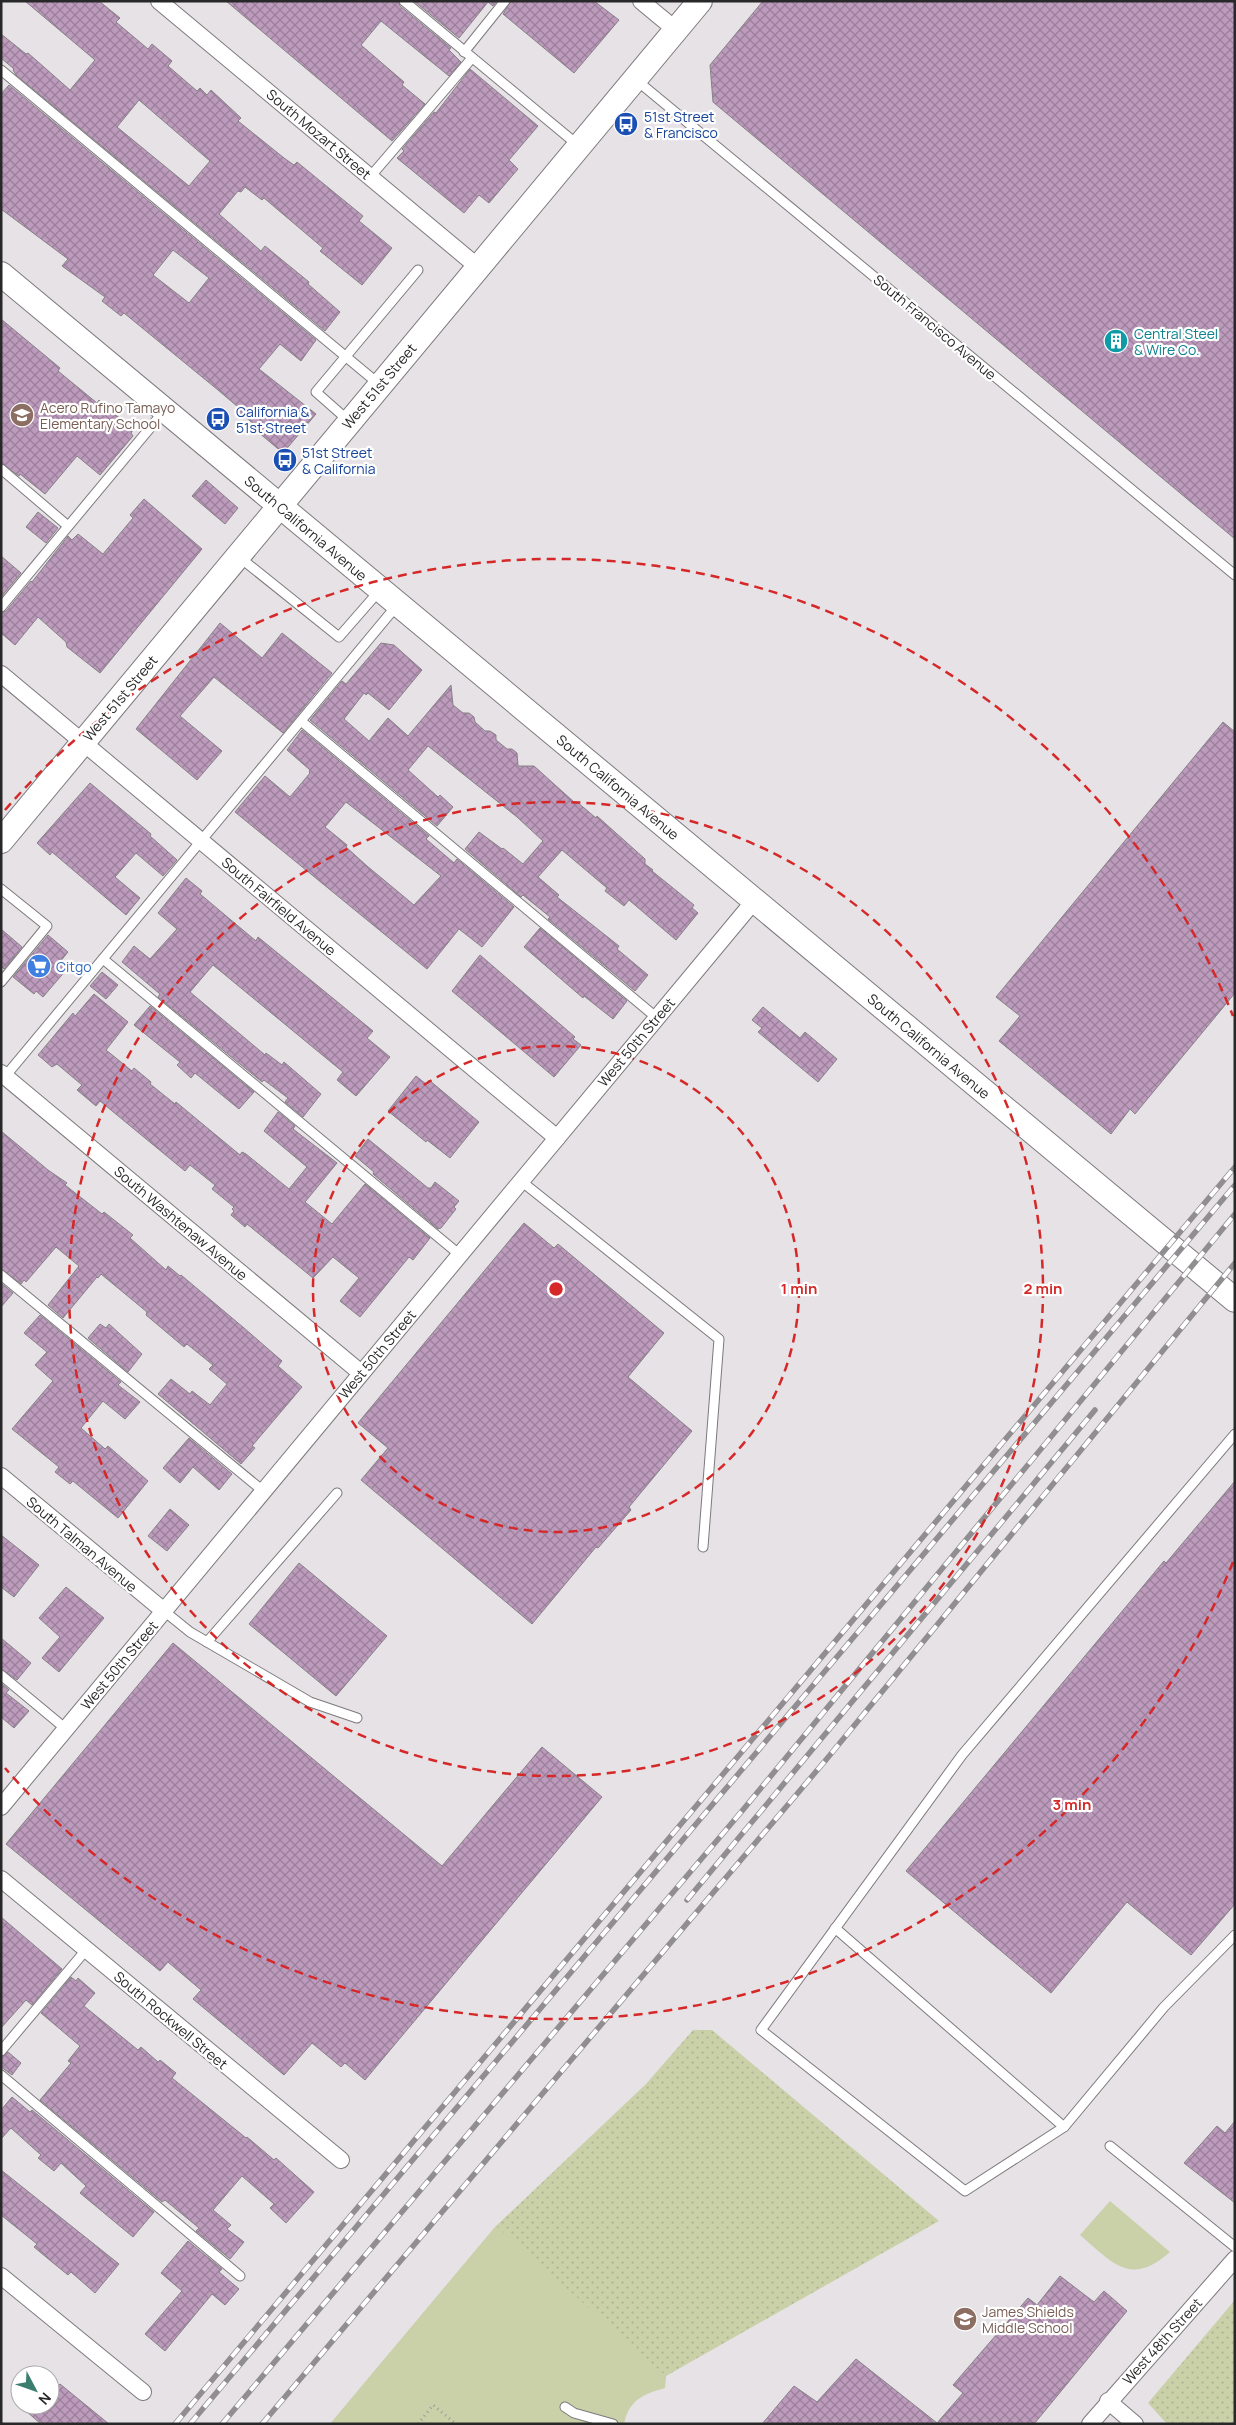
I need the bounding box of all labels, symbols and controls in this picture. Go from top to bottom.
street label: South Mozart Street [263,85,376,184]
place label: 51st Street & Francisco [644,107,718,142]
bus stop icon: 51st Street & Francisco [613,111,639,137]
street label: South Francisco Avenue [870,270,1000,384]
place label: Central Steel & Wire Co. [1134,324,1218,359]
building icon: Central Steel & Wire Co. [1103,328,1129,354]
street label: West 51st Street [337,339,421,433]
place label: Acero Rufino Tamayo Elementary School [40,398,175,433]
school or university icon: Acero Rufino Tamayo Elementary School [9,402,35,428]
place label: California & 51st Street [236,402,310,437]
bus stop icon: California & 51st Street [205,406,231,432]
place label: 51st Street & California [302,443,376,478]
bus stop icon: 51st Street & California [272,447,298,473]
street label: South California Avenue [241,471,371,585]
street label: West 51st Street [78,651,162,745]
street label: South California Avenue [553,730,683,844]
street label: South Fairfield Avenue [218,853,340,959]
supermarket icon: Citgo [26,953,52,979]
place label: Citgo [56,957,91,976]
street label: South California Avenue [864,989,994,1103]
street label: West 50th Street [593,993,679,1090]
street label: South Washtenaw Avenue [110,1162,252,1284]
text: 1 min [781,1278,817,1299]
text: 2 min [1023,1278,1063,1299]
centre of rings [547,1280,565,1298]
street label: West 50th Street [334,1305,420,1402]
street label: South Talman Avenue [23,1492,141,1596]
street label: West 50th Street [76,1616,162,1713]
text: 3 min [1053,1794,1091,1815]
street label: South Rockwell Street [110,1967,232,2073]
street label: West 48th Street [1118,2293,1206,2388]
place label: James Shields Middle School [982,2302,1074,2337]
school or university icon: James Shields Middle School [952,2306,978,2332]
north arrow [10,2365,60,2415]
text: N [35,2389,56,2409]

